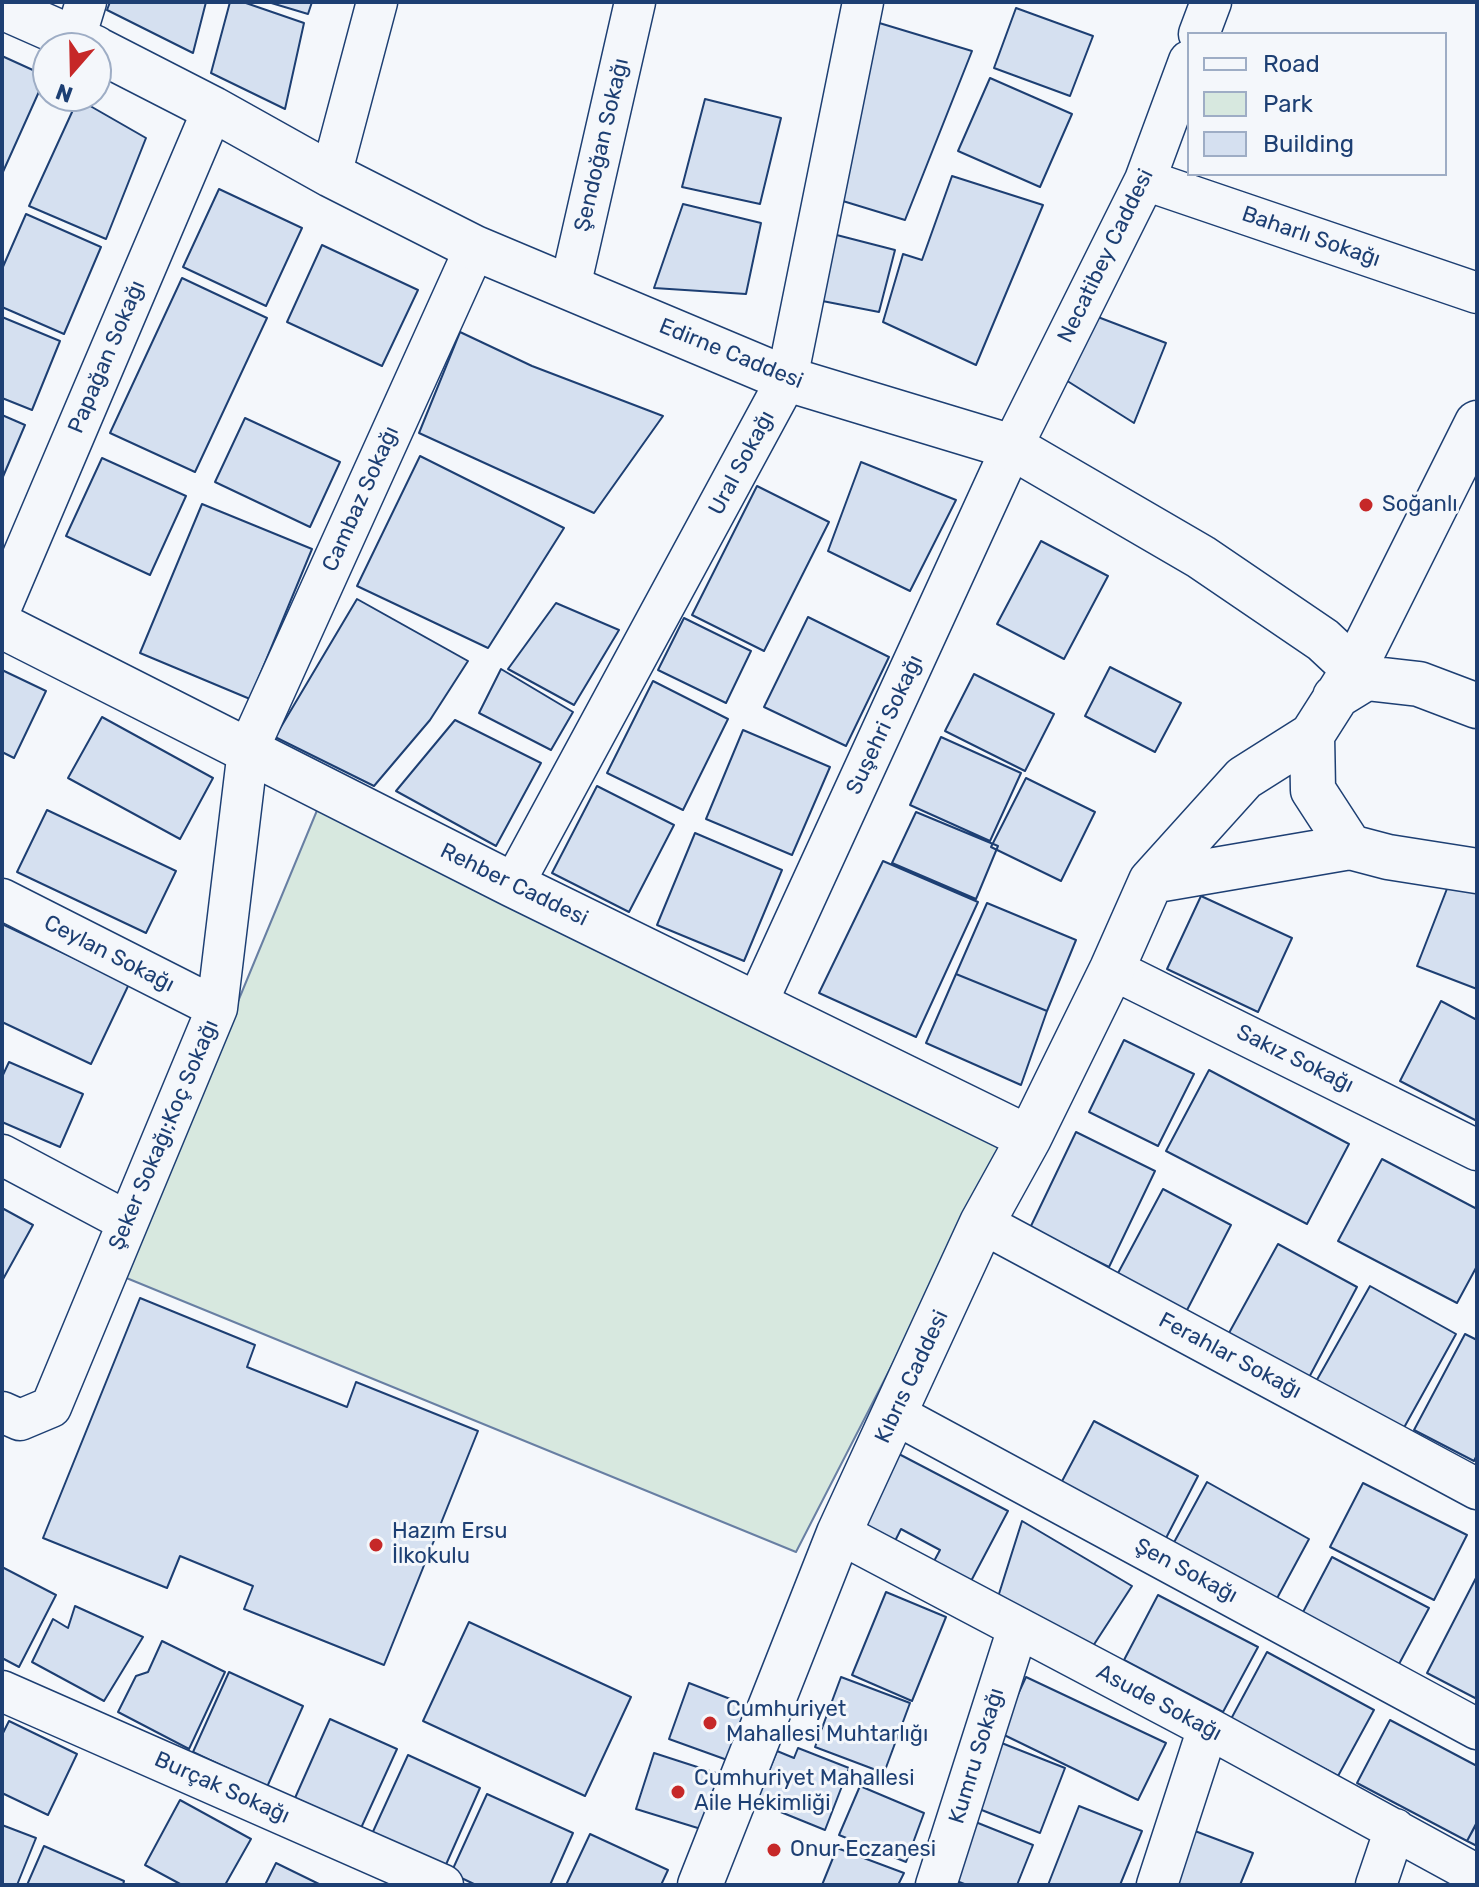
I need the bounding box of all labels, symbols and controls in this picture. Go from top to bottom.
north arrow [32,32,112,112]
legend [1187,32,1447,176]
text: Road [1263,50,1320,78]
street label: Şendoğan Sokağı [569,56,635,234]
text: N [52,78,76,109]
text: Park [1263,90,1313,118]
text: Building [1263,130,1354,158]
street label: Necatibey Caddesi [1052,165,1160,347]
street label: Baharlı Sokağı [1238,201,1384,273]
street label: Papağan Sokağı [63,277,151,437]
street label: Edirne Caddesi [655,313,807,395]
street label: Ural Sokağı [703,406,781,520]
street label: Cambaz Sokağı [317,422,405,576]
place label: Soğanlı [1382,492,1458,518]
marker: Soğanlı [1357,496,1375,514]
street label: Suşehri Sokağı [841,651,929,799]
street label: Rehber Caddesi [436,838,592,932]
street label: Ceylan Sokağı [39,910,179,998]
street label: Şeker Sokağı;Koç Sokağı [103,1016,225,1254]
street label: Sakız Sokağı [1232,1019,1358,1099]
street label: Kıbrıs Caddesi [870,1306,954,1448]
street label: Ferahlar Sokağı [1154,1307,1306,1405]
place label: Hazım Ersu İlkokulu [392,1519,507,1570]
street label: Şen Sokağı [1130,1533,1242,1609]
marker: Hazım Ersu İlkokulu [367,1536,385,1554]
street label: Asude Sokağı [1092,1659,1226,1747]
street label: Kumru Sokağı [944,1685,1010,1827]
place label: Cumhuriyet Mahallesi Muhtarlığı [726,1697,928,1748]
marker: Cumhuriyet Mahallesi Muhtarlığı [701,1714,719,1732]
street label: Burçak Sokağı [150,1746,294,1830]
place label: Cumhuriyet Mahallesi Aile Hekimliği [694,1766,914,1818]
marker: Cumhuriyet Mahallesi Aile Hekimliği [669,1783,687,1801]
place label: Onur Eczanesi [790,1837,936,1863]
marker: Onur Eczanesi [765,1841,783,1859]

